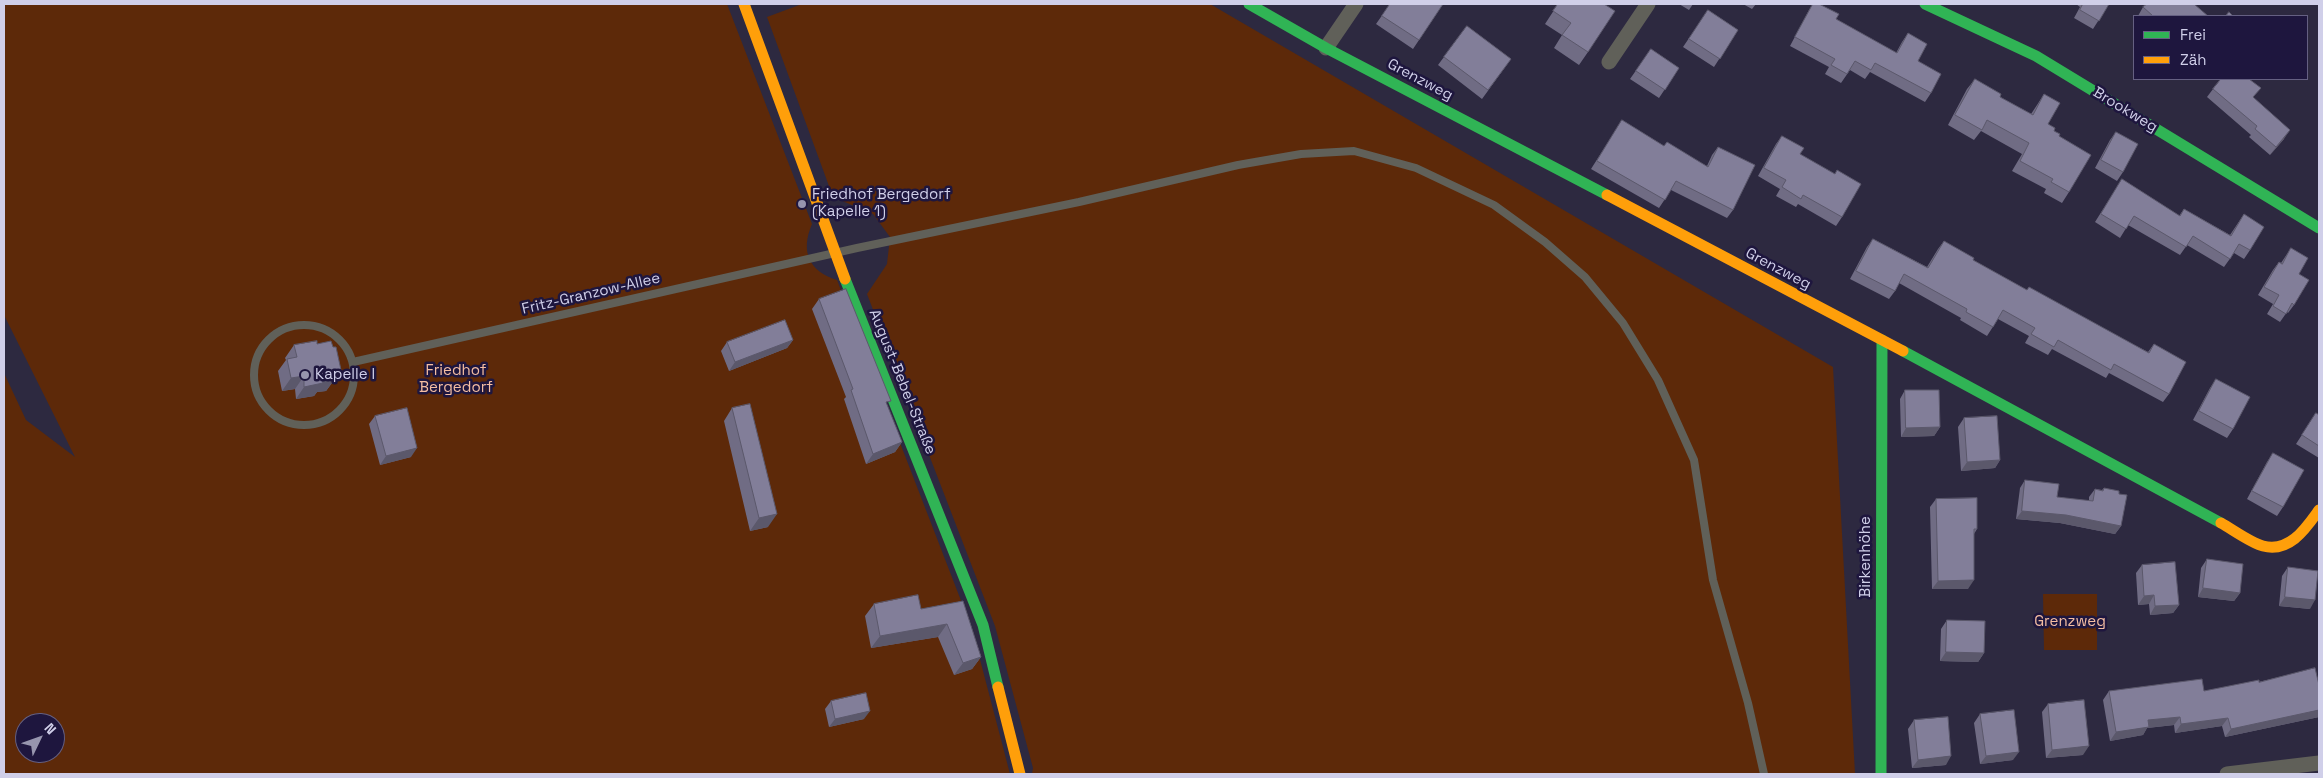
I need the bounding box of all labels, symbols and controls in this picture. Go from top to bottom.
legend [2133,15,2308,80]
text: Frei [2180,25,2206,44]
text: Zäh [2180,50,2206,69]
street label: Grenzweg [1384,55,1456,105]
street label: Brookweg [2089,84,2161,136]
place label: Friedhof Bergedorf (Kapelle 1) [812,186,951,221]
marker: Friedhof Bergedorf (Kapelle 1) [796,198,808,210]
street label: Grenzweg [1742,244,1814,294]
street label: Fritz-Granzow-Allee [520,269,662,319]
street label: August-Bebel-Straße [865,307,939,457]
park label: Friedhof Bergedorf [419,362,493,397]
place label: Kapelle I [315,366,375,384]
marker: Kapelle I [299,369,311,381]
street label: Birkenhöhe [1857,516,1875,598]
park label: Grenzweg [2034,613,2106,631]
north arrow [15,713,65,763]
text: N [41,719,60,738]

